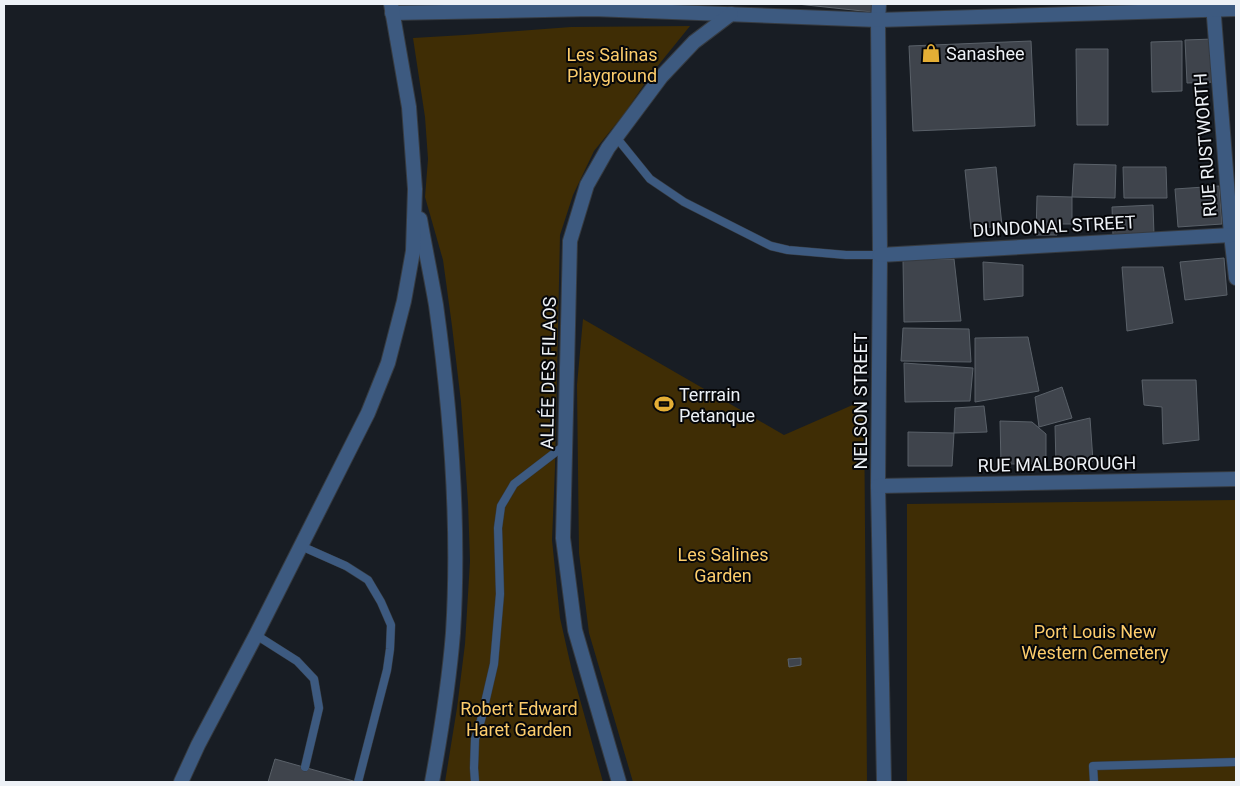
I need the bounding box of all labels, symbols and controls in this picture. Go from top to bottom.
shop icon: Sanashee [920,42,942,64]
place label: Sanashee [946,43,1025,64]
park label: Les Salinas Playground [566,44,658,86]
street label: RUE RUSTWORTH [1189,72,1221,218]
street label: DUNDONAL STREET [972,211,1136,241]
street label: ALLÉE DES FILAOS [536,296,560,450]
street label: NELSON STREET [850,332,871,470]
place label: Terrrain Petanque [679,384,755,426]
sports icon: Terrrain Petanque [653,393,675,415]
street label: RUE MALBOROUGH [978,452,1136,476]
park label: Les Salines Garden [677,544,769,586]
park label: Port Louis New Western Cemetery [1021,621,1169,663]
park label: Robert Edward Haret Garden [460,698,578,740]

